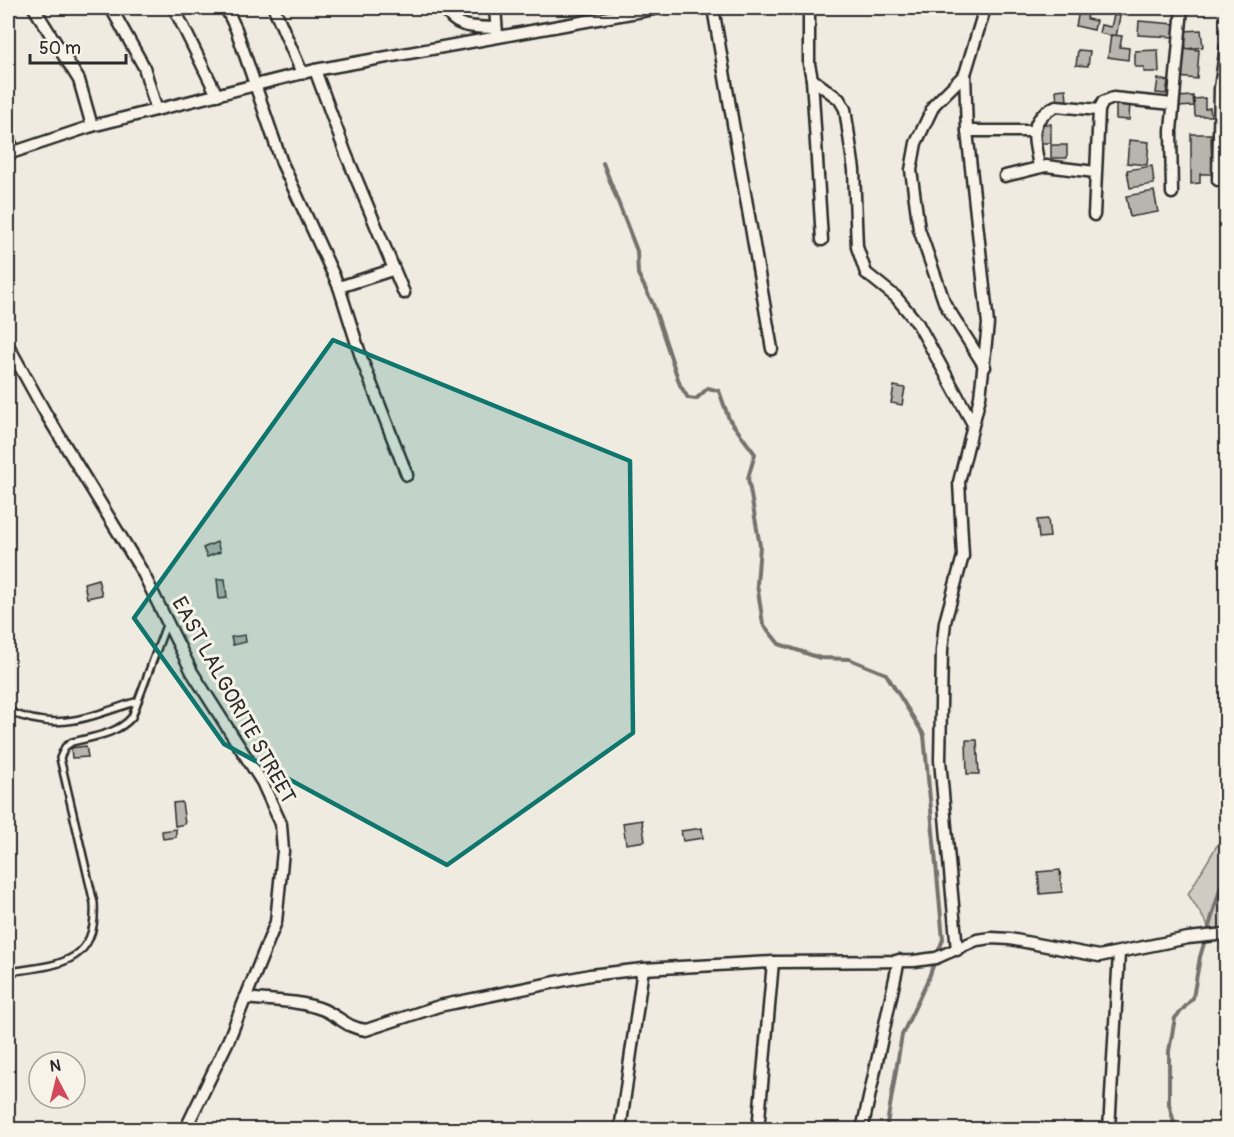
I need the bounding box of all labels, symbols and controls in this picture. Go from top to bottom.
scale bar [30,27,126,65]
text: 50 m [39,37,81,60]
street label: EAST LALGORITE STREET [165,592,302,809]
north arrow [27,1050,87,1110]
text: N [49,1055,62,1077]

